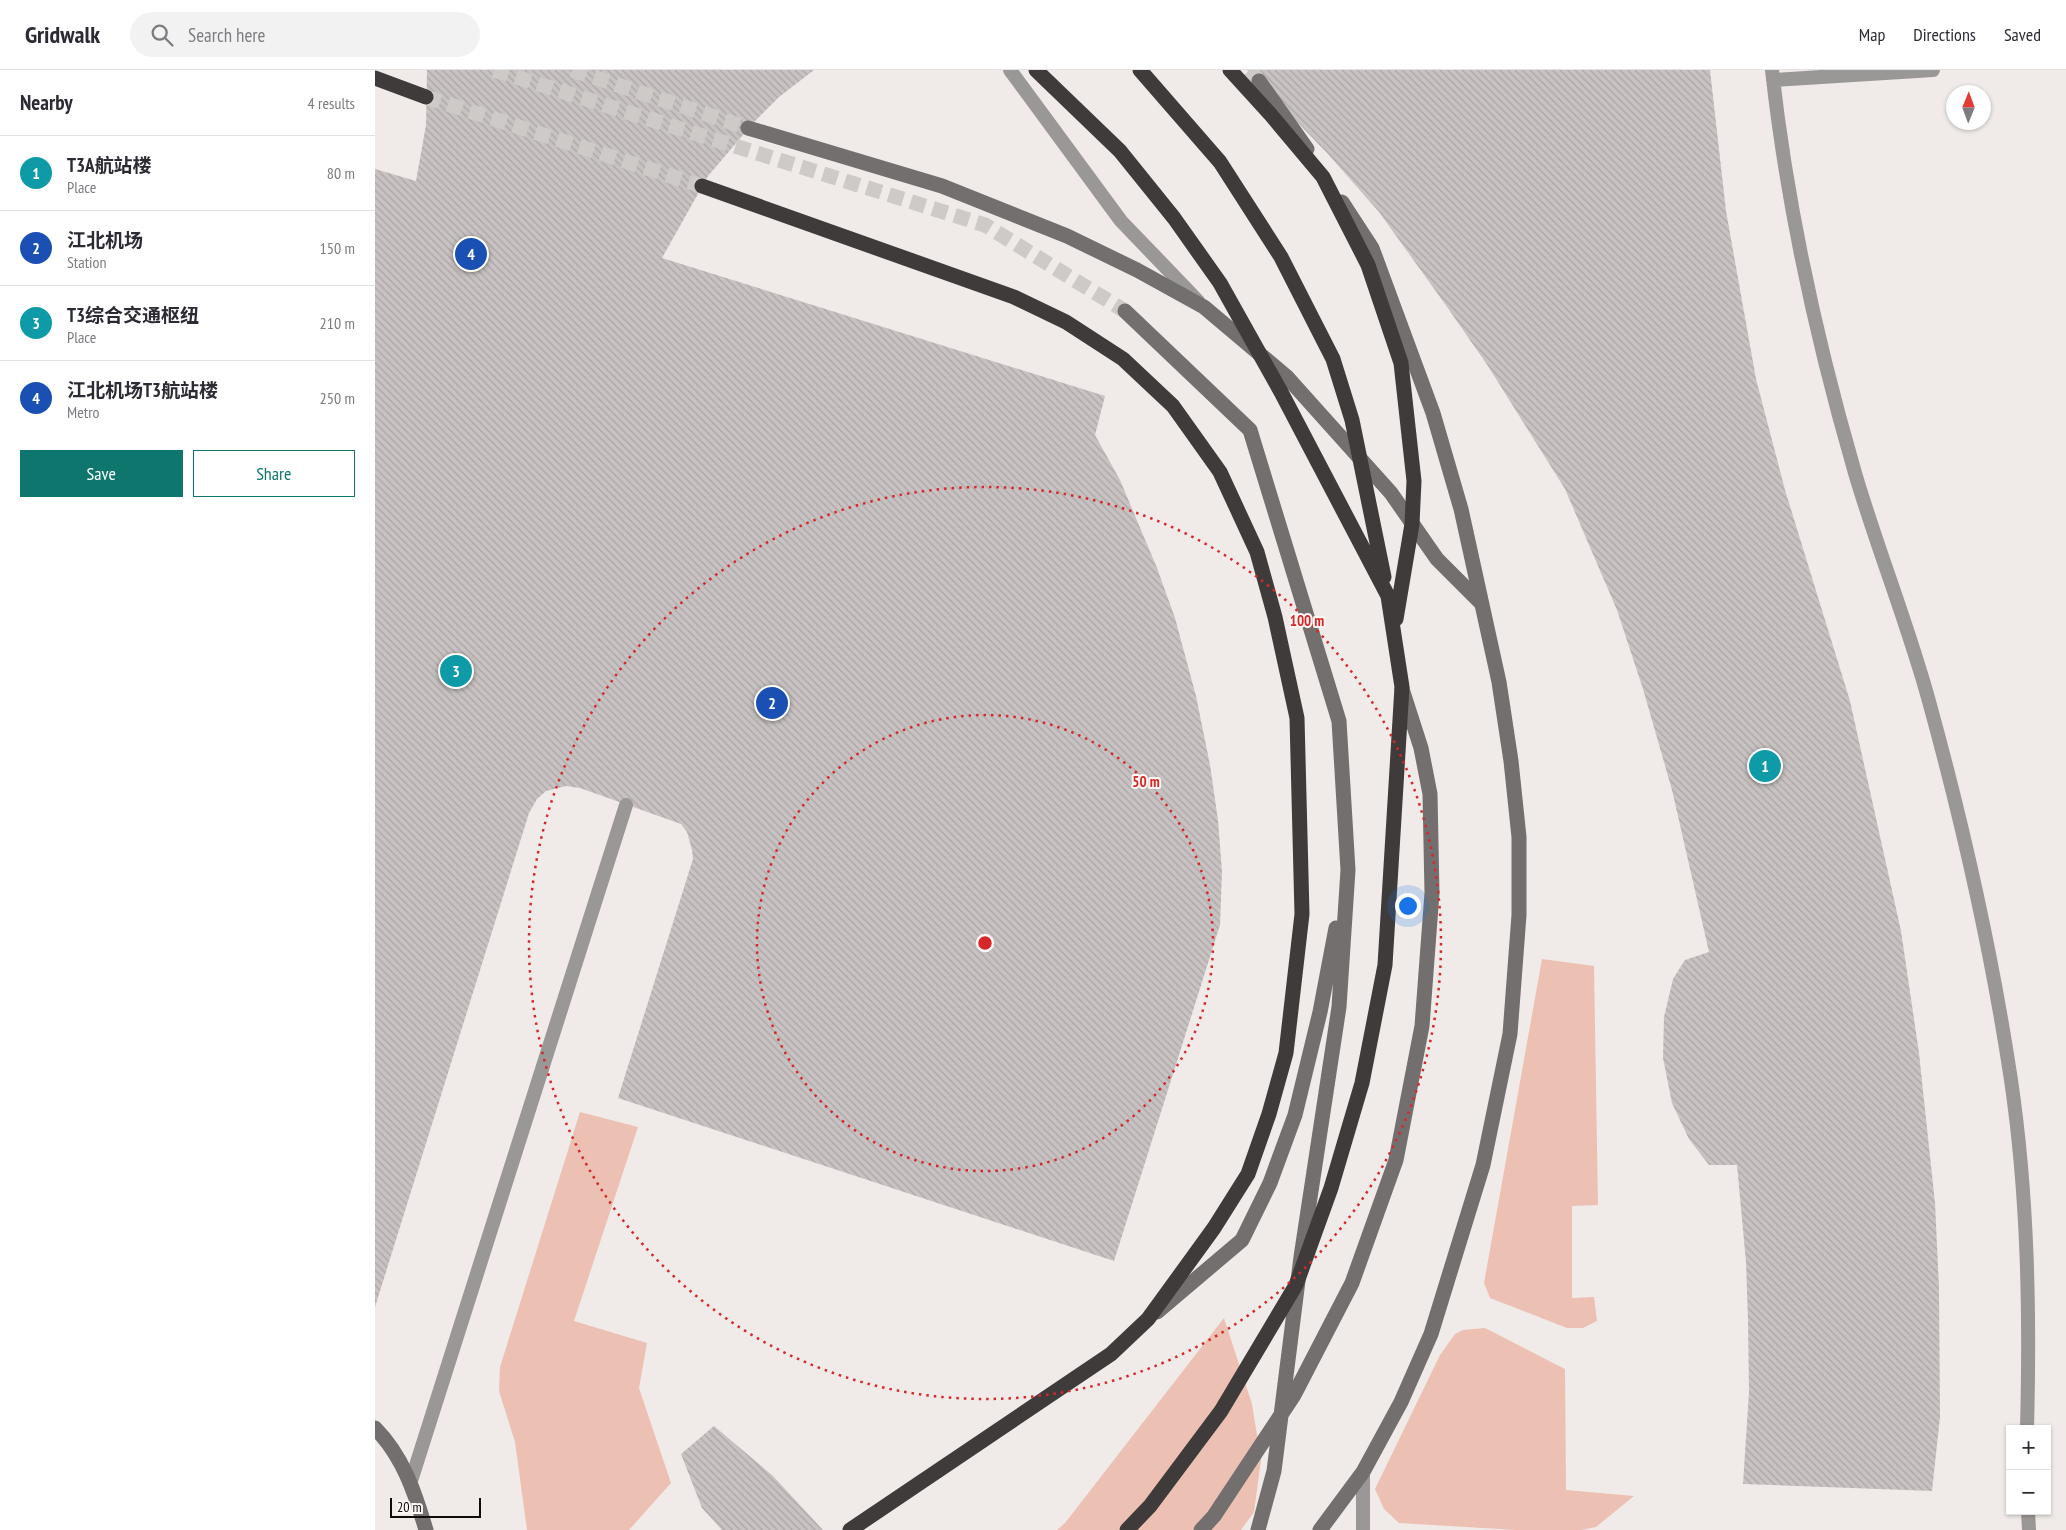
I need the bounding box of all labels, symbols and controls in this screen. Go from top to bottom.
search box [130,12,480,57]
text: Gridwalk [25,19,100,50]
icon: search [148,21,176,49]
text: Search here [188,23,265,47]
text: Map [1859,23,1885,46]
text: Directions [1913,23,1976,46]
text: Saved [2004,23,2041,46]
north arrow [1946,85,1991,130]
text: Nearby [20,89,73,116]
text: 4 results [308,93,355,113]
text: T3A航站楼 [67,153,152,177]
text: 1 [32,163,40,183]
text: 80 m [327,163,355,183]
text: Place [67,177,96,197]
text: 江北机场 [67,228,143,252]
pin: 4 [455,235,487,273]
text: 2 [32,238,40,258]
text: 150 m [320,238,355,258]
text: Station [67,252,106,272]
text: T3综合交通枢纽 [67,303,199,327]
text: 3 [32,313,40,333]
text: 210 m [320,313,355,333]
text: Place [67,327,96,347]
text: 江北机场T3航站楼 [67,378,218,402]
text: 4 [32,388,40,408]
text: 250 m [320,388,355,408]
text: Metro [67,402,100,422]
button: Save [20,450,183,497]
button: Share [193,450,355,497]
text: 100 m [1290,611,1324,630]
pin: 3 [440,652,472,690]
pin: 2 [756,684,788,722]
pin: 1 [1749,747,1781,785]
text: 50 m [1132,772,1160,791]
your location [1395,893,1421,919]
centre of rings [976,934,994,952]
map controls [2006,1425,2051,1515]
button: + [2006,1425,2051,1470]
button: − [2006,1470,2051,1515]
scale bar [390,1495,481,1518]
text: 20 m [397,1498,422,1516]

